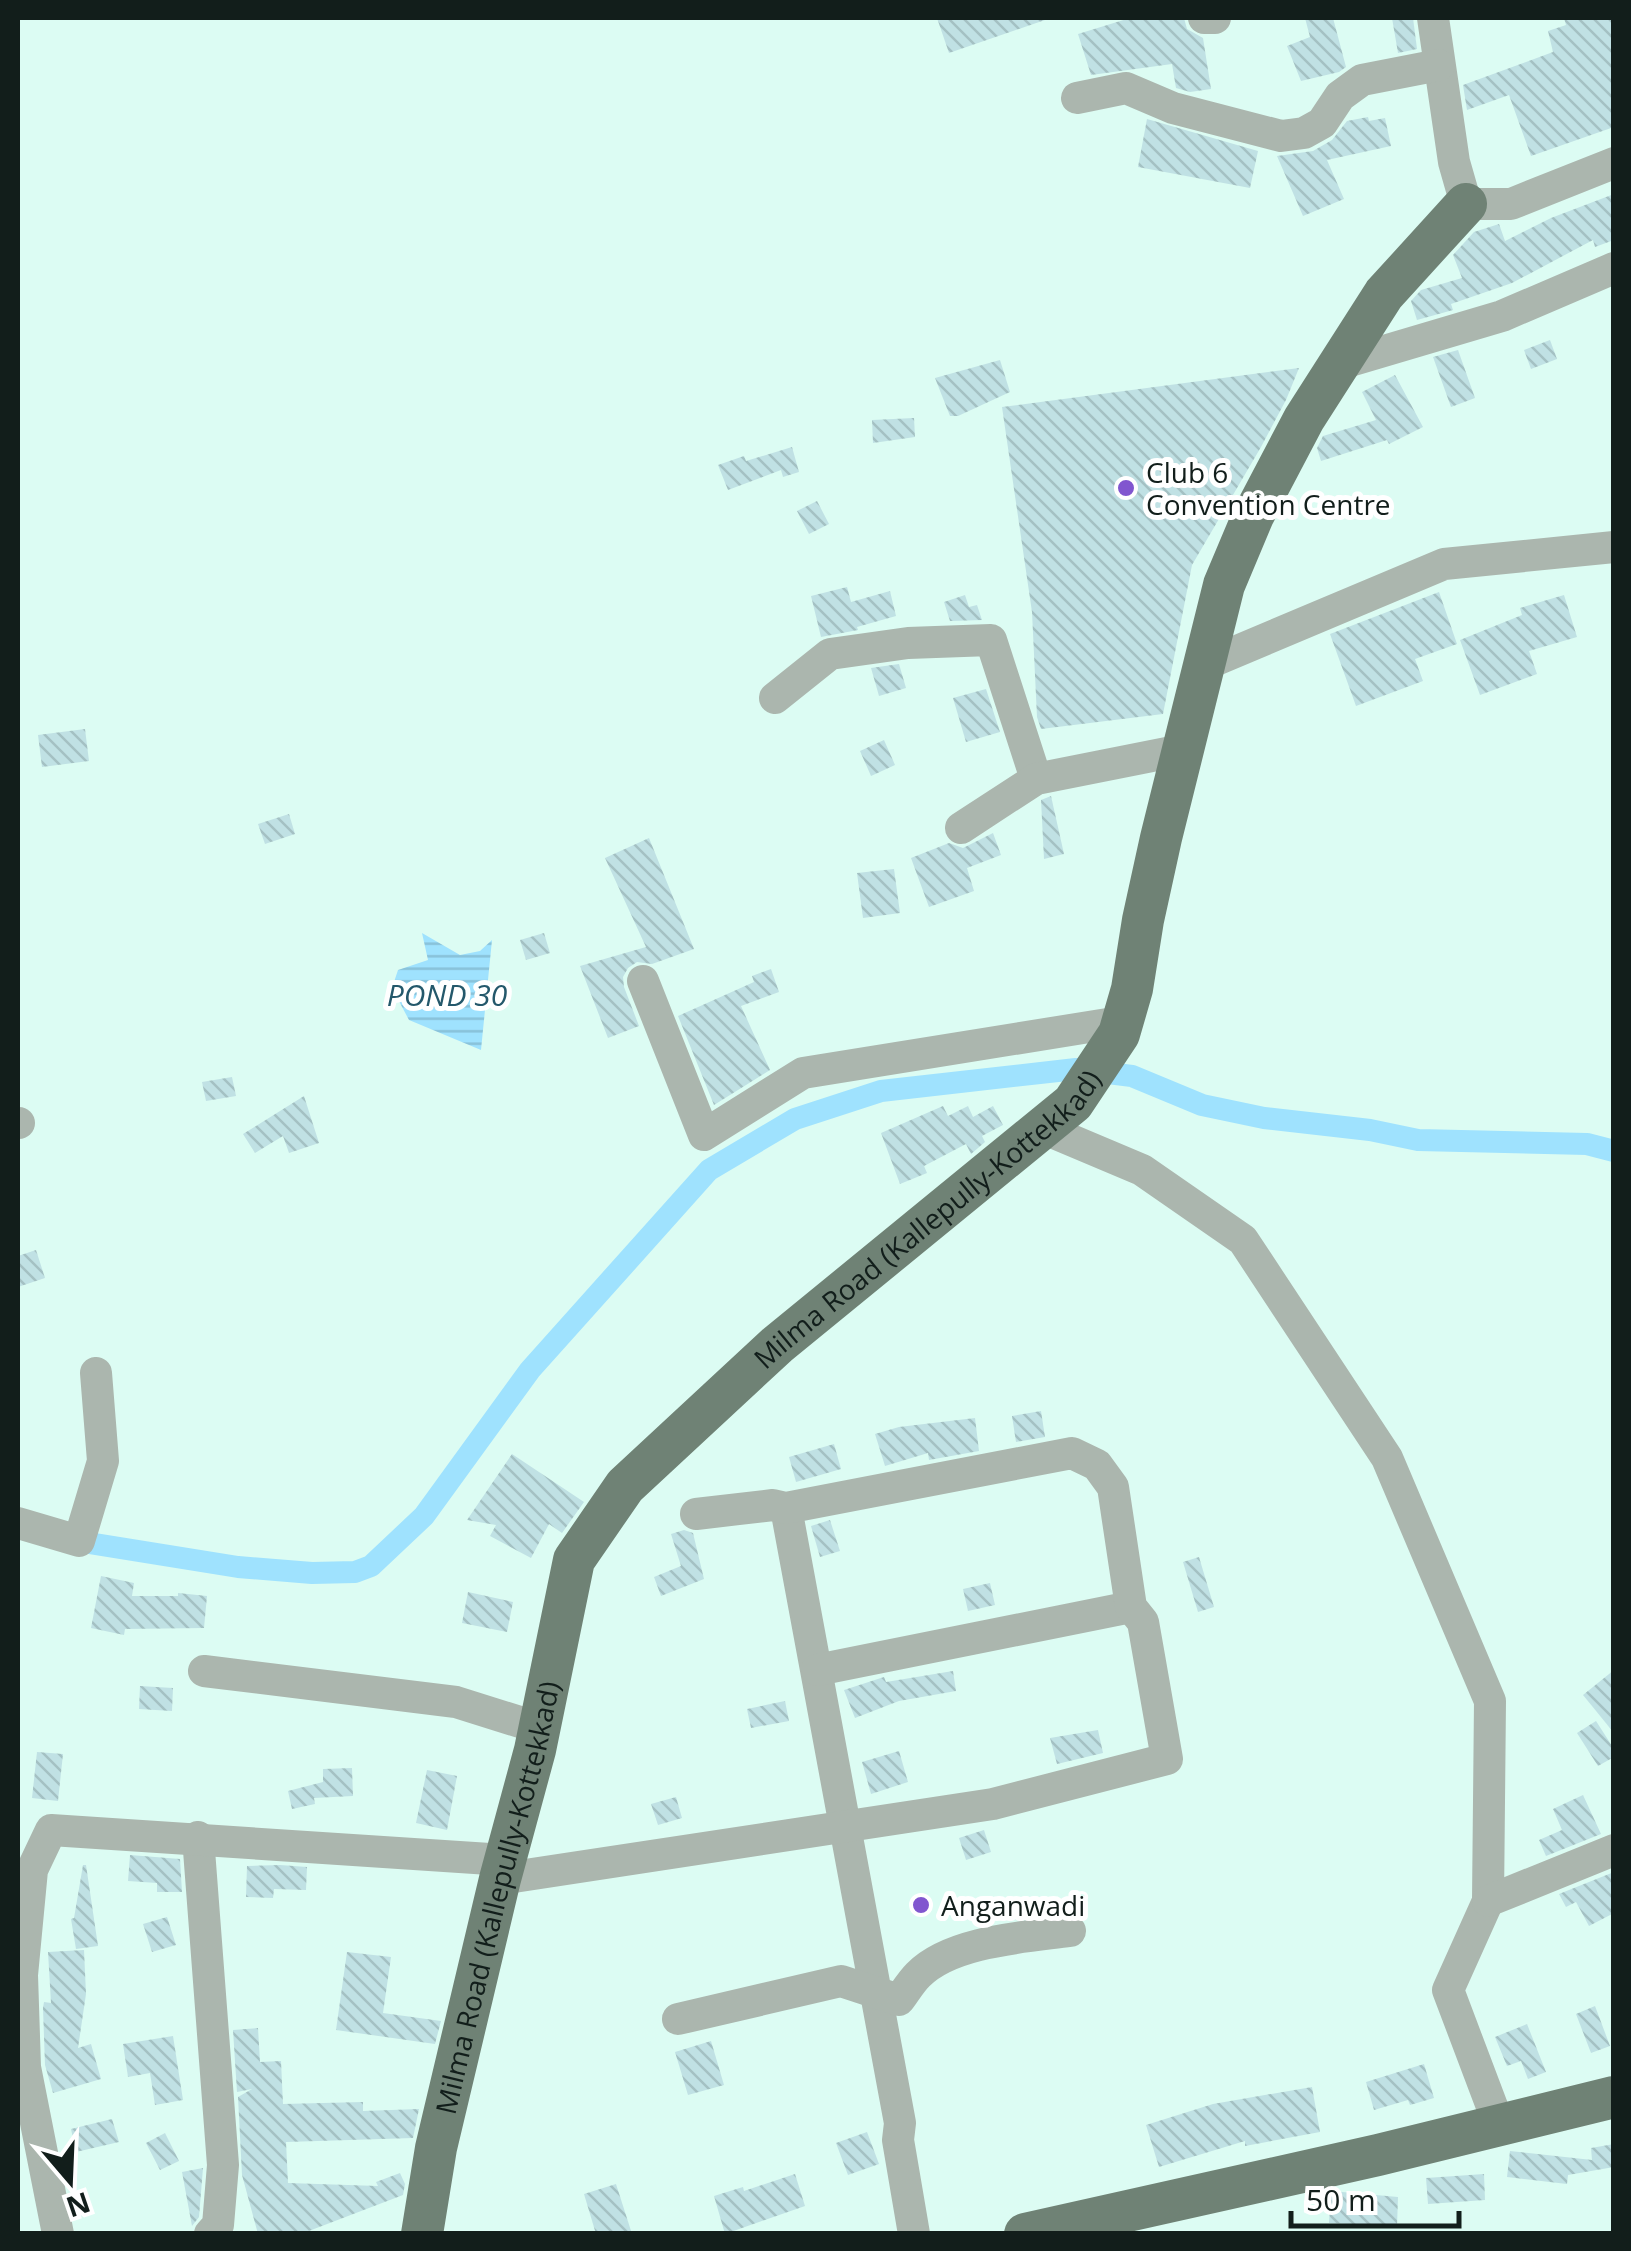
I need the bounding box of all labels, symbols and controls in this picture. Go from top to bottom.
place label: Club 6 Convention Centre [1146,453,1391,523]
marker: Club 6 Convention Centre [1115,477,1137,499]
water label: POND 30 [387,974,508,1015]
street label: Milma Road (Kallepully-Kottekkad) [745,1062,1109,1376]
street label: Milma Road (Kallepully-Kottekkad) [426,1678,568,2118]
place label: Anganwadi [941,1886,1085,1924]
marker: Anganwadi [910,1894,932,1916]
north arrow [20,2131,120,2231]
scale bar [1291,2166,1458,2228]
text: 50 m [1306,2179,1376,2220]
text: N [62,2184,95,2227]

